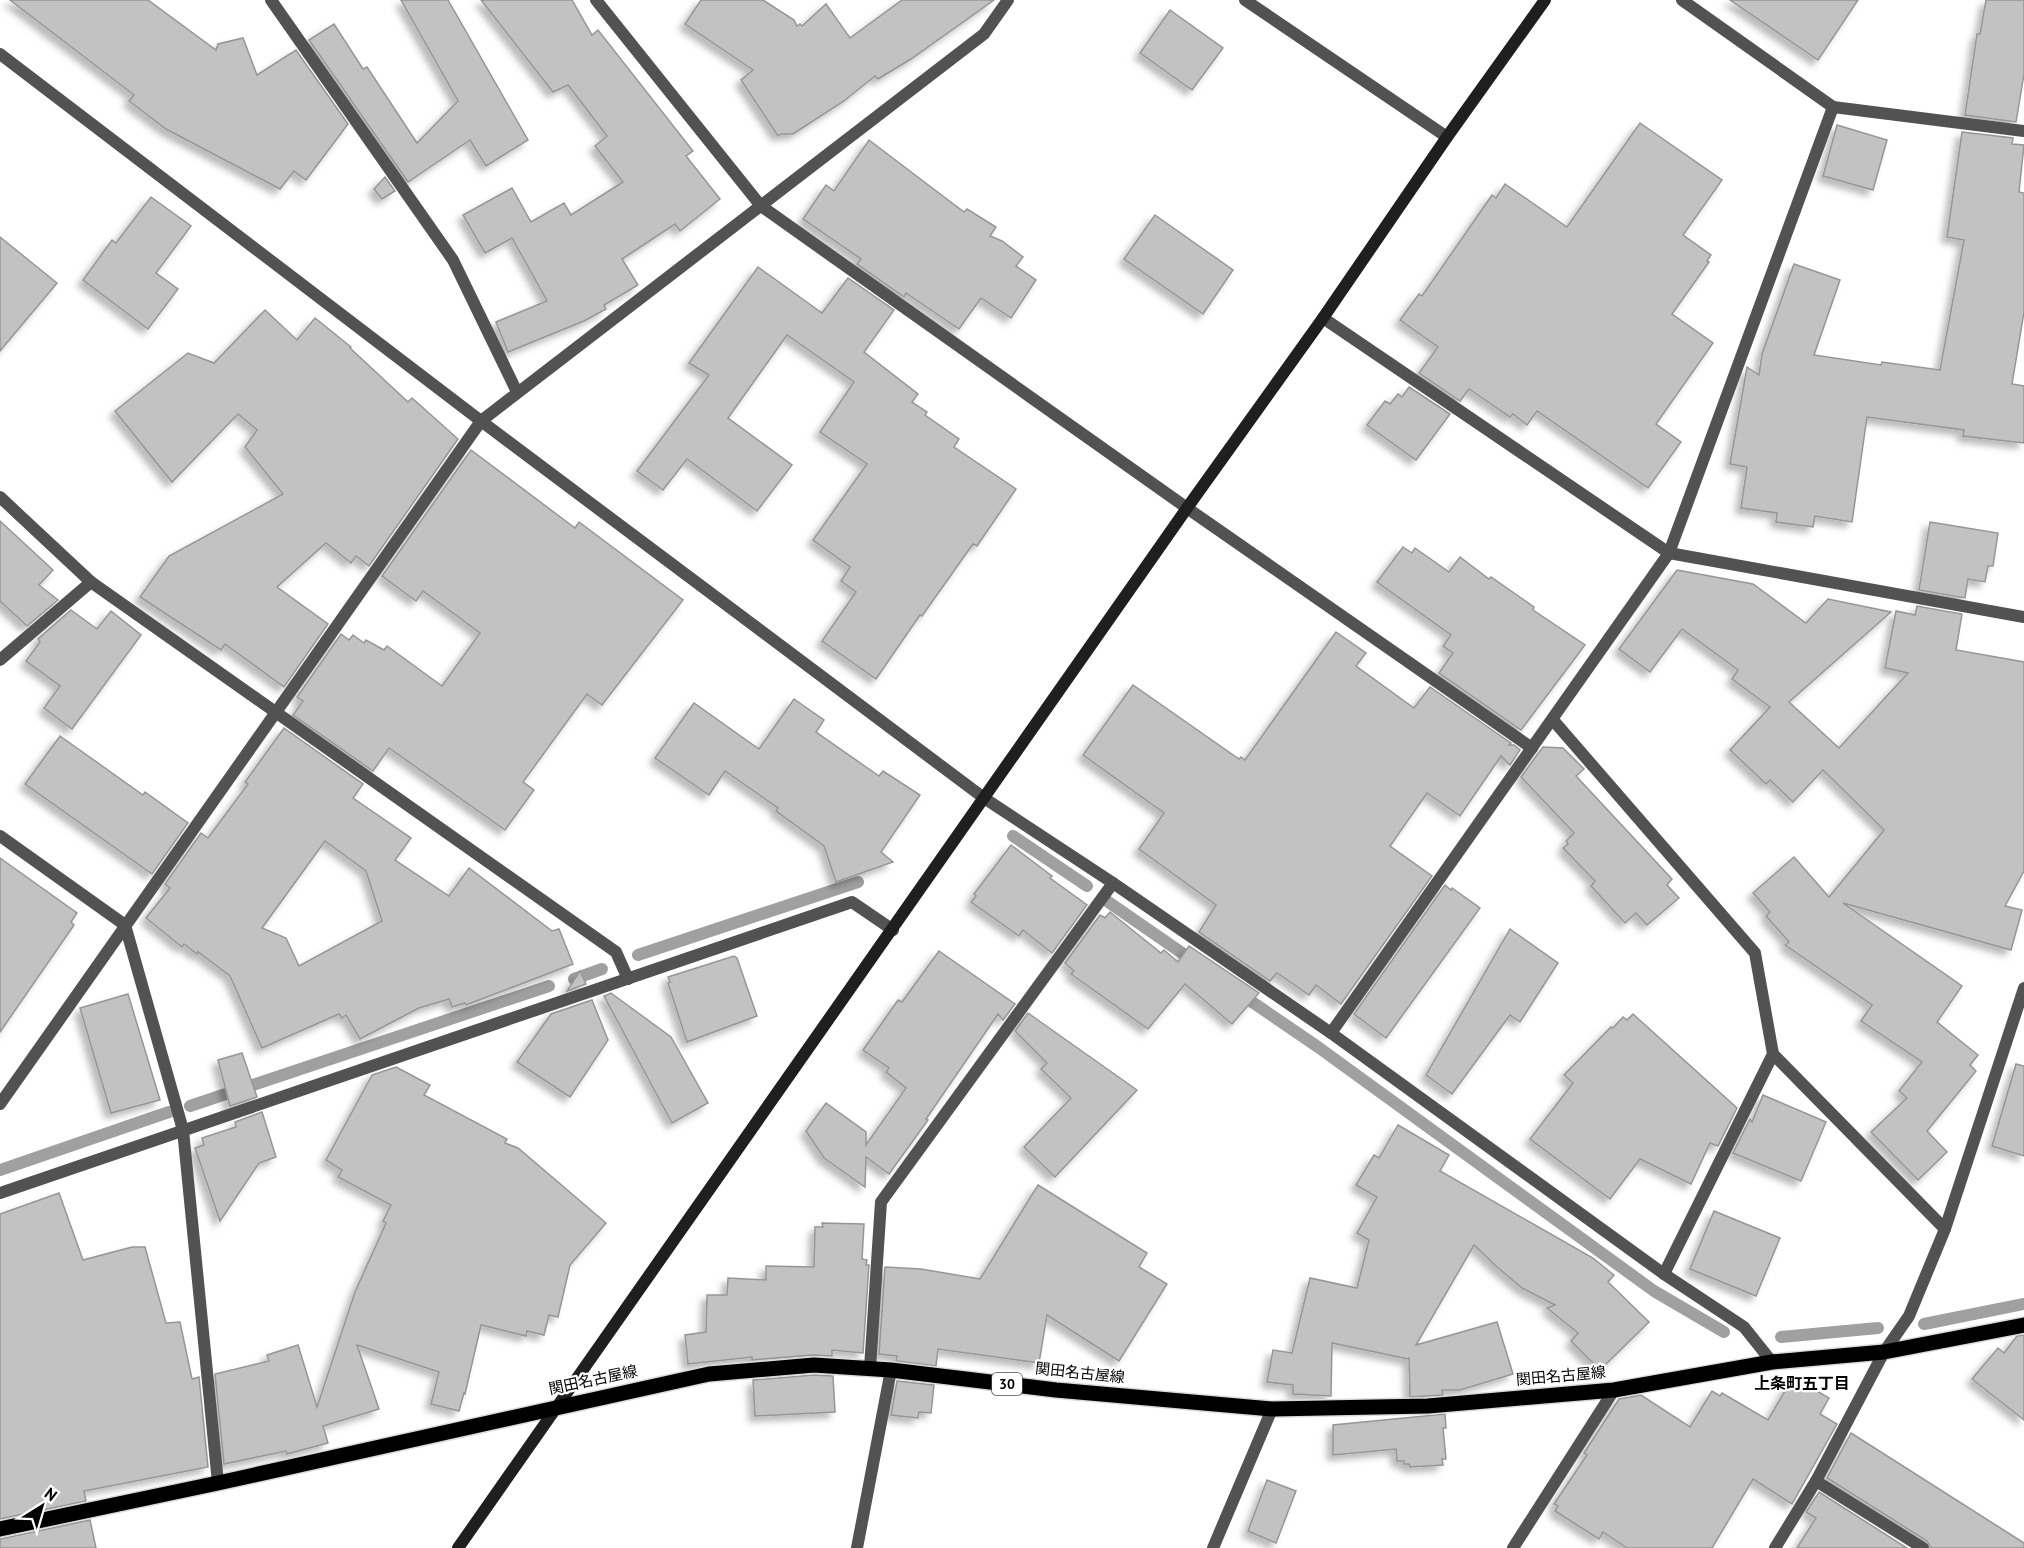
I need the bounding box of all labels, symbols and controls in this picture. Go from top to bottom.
street label: 関田名古屋線 [1034,1358,1126,1387]
street label: 関田名古屋線 [547,1361,639,1398]
street label: 関田名古屋線 [1515,1362,1607,1389]
road number: 30 [992,1373,1022,1395]
district label: 上条町五丁目 [1754,1373,1850,1393]
north arrow [12,1476,72,1536]
text: N [41,1483,61,1505]

